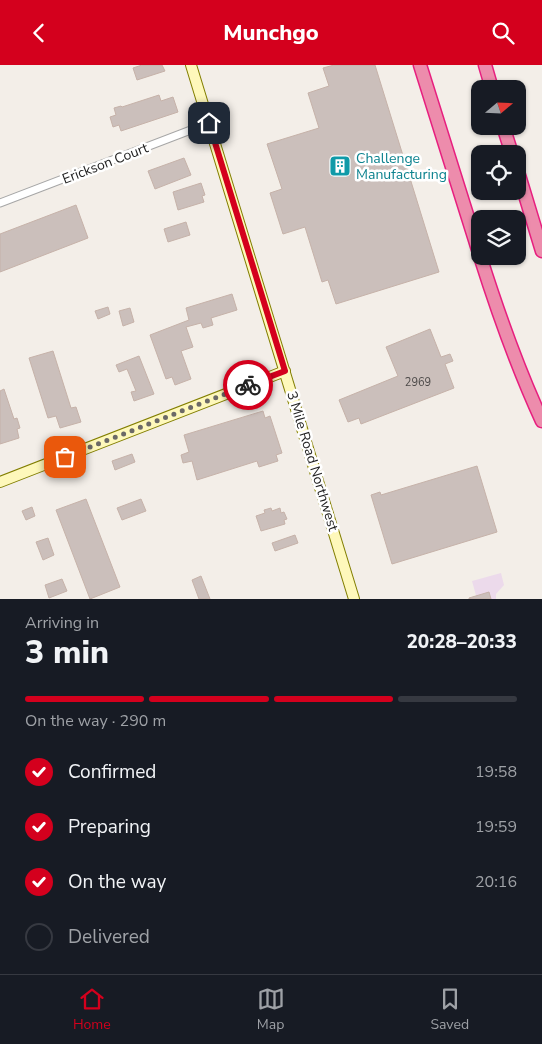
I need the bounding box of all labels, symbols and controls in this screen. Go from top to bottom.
text: Munchgo [223,18,319,48]
icon: back [25,19,53,47]
icon: search [489,19,517,47]
north arrow [471,80,526,135]
map controls [471,80,526,265]
pin [188,102,230,144]
icon: home [195,109,223,137]
street label: Erickson Court [59,138,151,189]
button: locate [471,145,526,200]
place label: Challenge Manufacturing [356,149,447,184]
building icon: Challenge Manufacturing [328,154,352,178]
button: layers [471,210,526,265]
courier [223,360,273,410]
icon: bike [234,371,262,399]
house number: 2969 [405,375,431,390]
street label: 3 Mile Road Northwest [282,389,343,534]
pin [44,436,86,478]
icon: bag [51,443,79,471]
text: Arriving in [25,612,99,634]
text: 20:28–20:33 [406,629,517,655]
text: 3 min [25,631,109,674]
text: On the way · 290 m [25,710,166,732]
icon: check [25,758,53,786]
text: Confirmed [68,759,156,785]
text: 19:58 [475,761,517,783]
icon: check [25,813,53,841]
text: Preparing [68,814,151,840]
text: 19:59 [475,816,517,838]
icon: check [25,868,53,896]
text: On the way [68,869,166,895]
text: 20:16 [475,871,517,893]
text: Delivered [68,924,150,950]
tab: Home [73,985,111,1034]
tab: Map [257,985,285,1034]
tab: Saved [430,985,469,1034]

